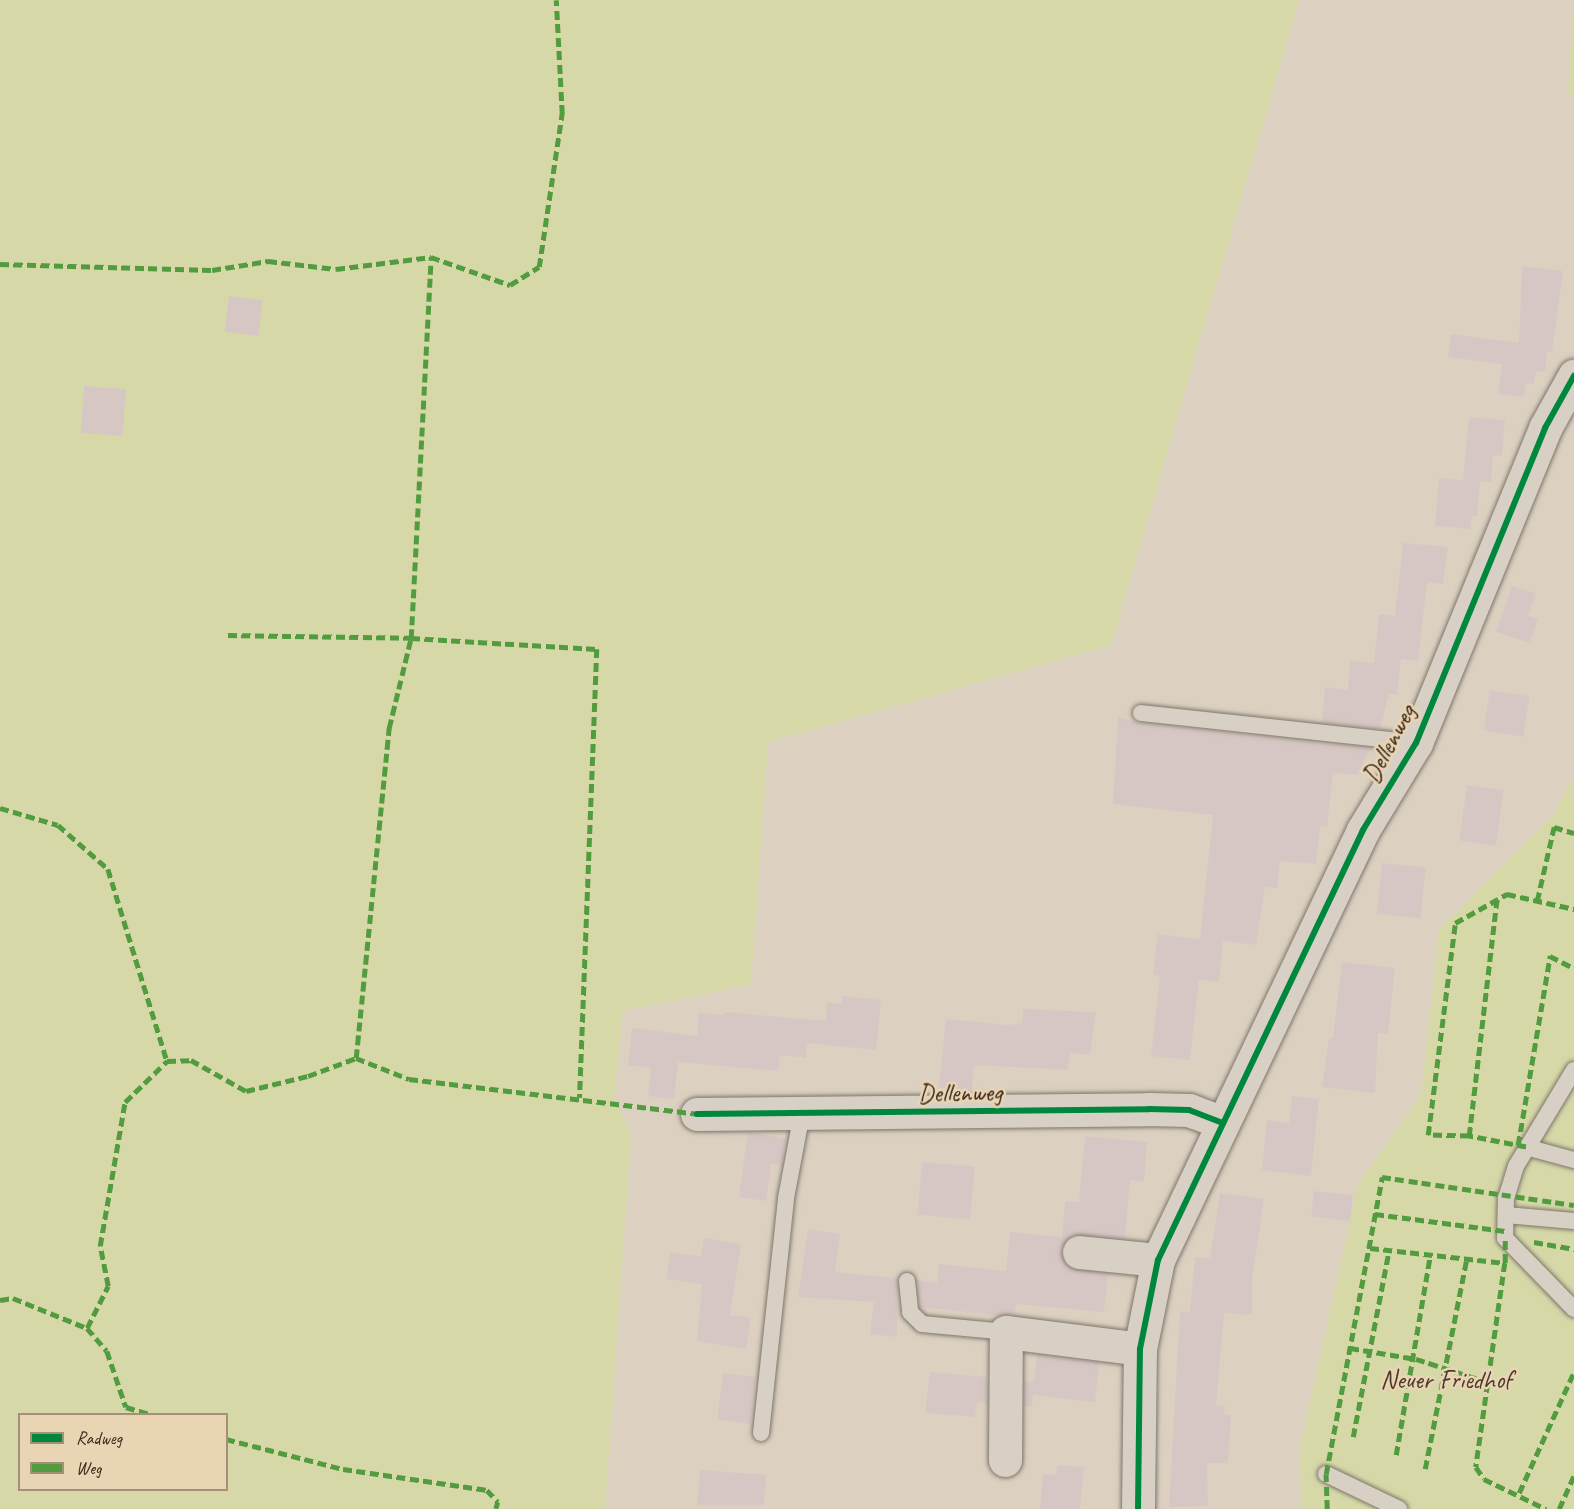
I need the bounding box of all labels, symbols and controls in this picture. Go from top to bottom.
street label: Dellenweg [1355,700,1423,788]
street label: Dellenweg [918,1077,1002,1109]
park label: Neuer Friedhof [1380,1364,1512,1396]
legend [18,1413,228,1491]
text: Radweg [76,1427,122,1449]
text: Weg [76,1457,101,1479]

